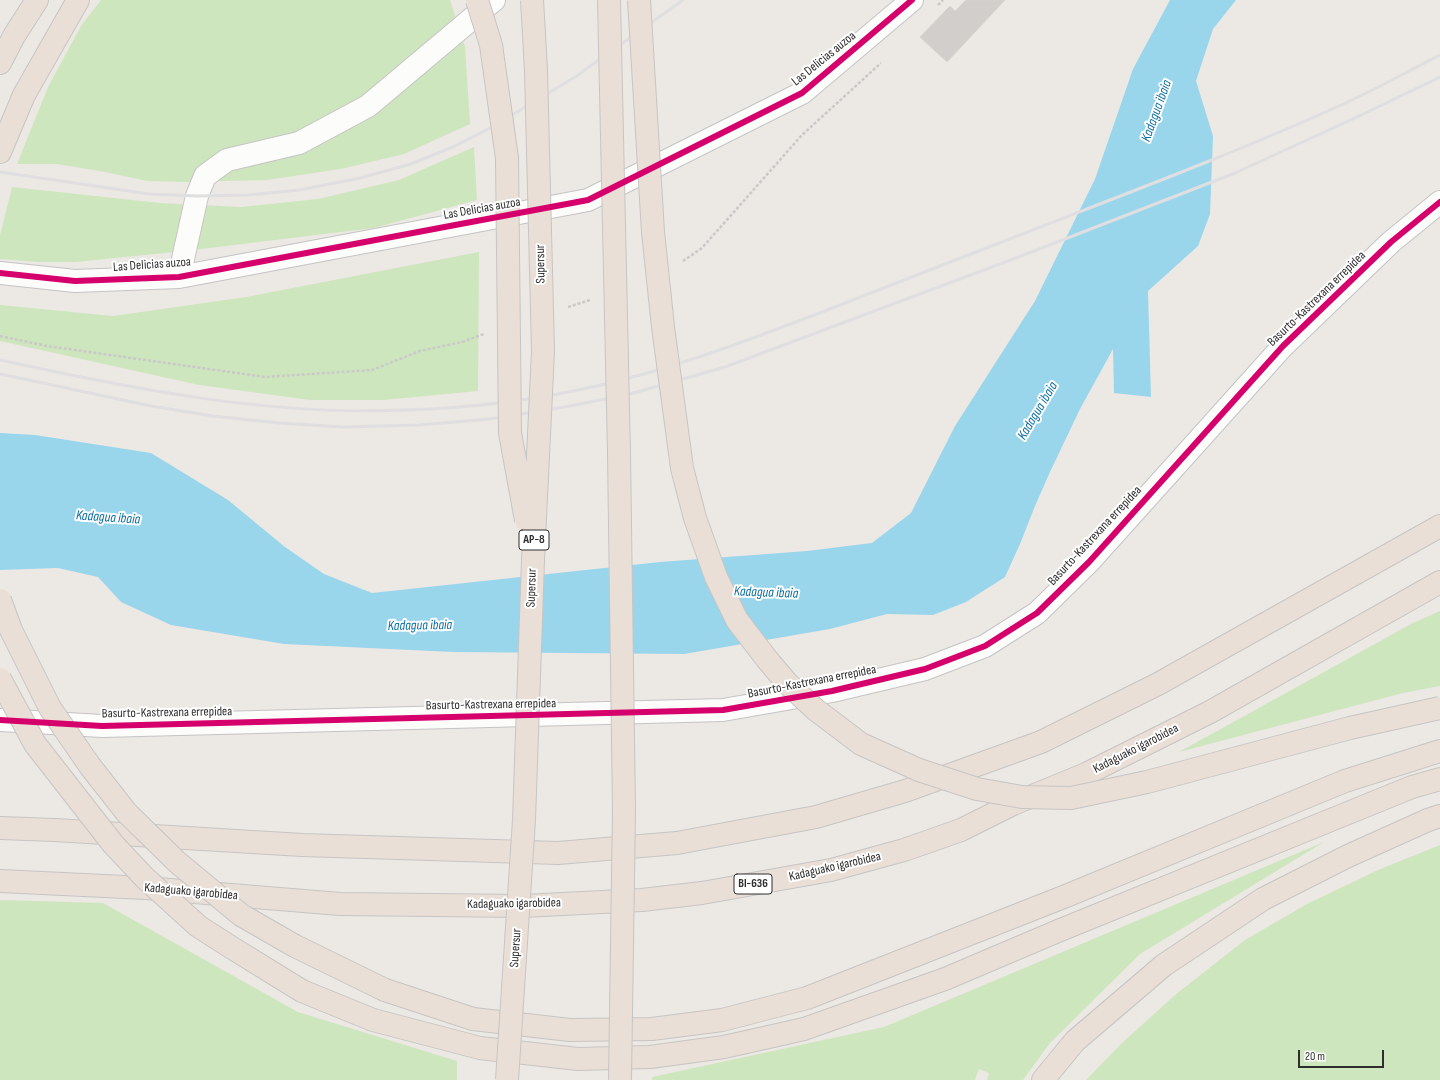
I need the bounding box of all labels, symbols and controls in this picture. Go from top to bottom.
street label: Las Delicias auzoa [789,28,859,90]
water label: Kadagua ibaia [1138,78,1176,144]
street label: Las Delicias auzoa [442,195,522,223]
street label: Supersur [533,244,549,284]
street label: Basurto-Kastrexana errepidea [1265,248,1369,350]
street label: Las Delicias auzoa [113,255,191,275]
water label: Kadagua ibaia [1014,379,1062,443]
street label: Basurto-Kastrexana errepidea [1045,483,1145,589]
water label: Kadagua ibaia [75,507,141,529]
road number: AP-8 [519,530,549,550]
street label: Supersur [524,568,540,608]
water label: Kadagua ibaia [734,583,798,603]
water label: Kadagua ibaia [388,617,452,635]
street label: Basurto-Kastrexana errepidea [746,662,878,702]
street label: Basurto-Kastrexana errepidea [426,696,556,714]
street label: Basurto-Kastrexana errepidea [102,704,232,722]
street label: Kadaguako igarobidea [1091,721,1181,777]
street label: Kadaguako igarobidea [787,849,883,885]
road number: BI-636 [734,874,772,894]
street label: Kadaguako igarobidea [144,880,238,904]
street label: Kadaguako igarobidea [467,895,561,913]
street label: Supersur [507,928,525,968]
scale bar [1300,1042,1386,1068]
text: 20 m [1305,1049,1325,1064]

